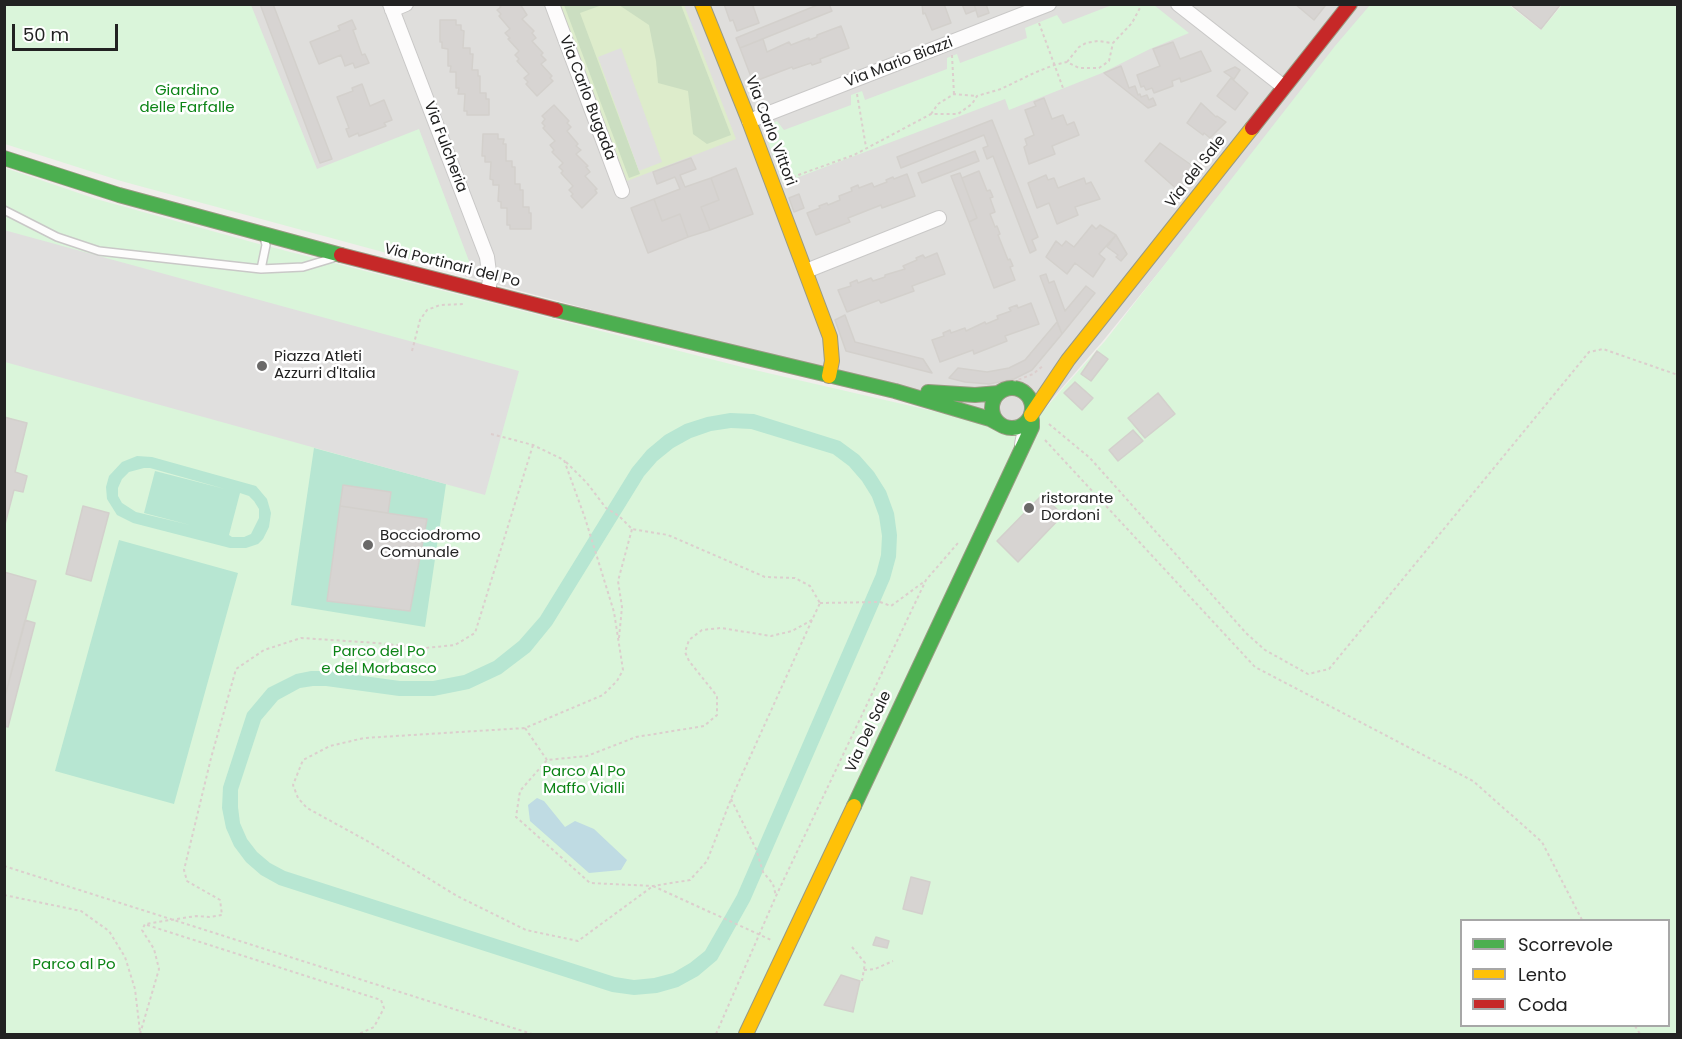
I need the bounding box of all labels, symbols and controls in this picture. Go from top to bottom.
scale bar [15,12,122,50]
text: 50 m [23,22,69,47]
street label: Via Carlo Bugada [555,33,619,163]
street label: Via Mario Biazzi [842,34,956,92]
street label: Via Carlo Vittori [741,74,799,188]
park label: Giardino delle Farfalle [139,82,235,117]
street label: Via Fulcheria [419,99,471,195]
street label: Via del Sale [1162,132,1230,212]
street label: Via Portinari del Po [382,240,522,292]
place label: Piazza Atleti Azzurri d'Italia [274,348,376,383]
marker: Piazza Atleti Azzurri d'Italia [255,359,269,373]
place label: ristorante Dordoni [1041,490,1113,525]
marker: ristorante Dordoni [1022,501,1036,515]
place label: Bocciodromo Comunale [380,527,481,562]
marker: Bocciodromo Comunale [361,538,375,552]
park label: Parco del Po e del Morbasco [321,643,437,678]
street label: Via Del Sale [842,689,896,775]
park label: Parco Al Po Maffo Vialli [542,763,626,798]
legend [1460,919,1670,1027]
text: Scorrevole [1518,932,1613,957]
park label: Parco al Po [32,956,116,974]
text: Lento [1518,962,1567,987]
text: Coda [1518,992,1568,1017]

